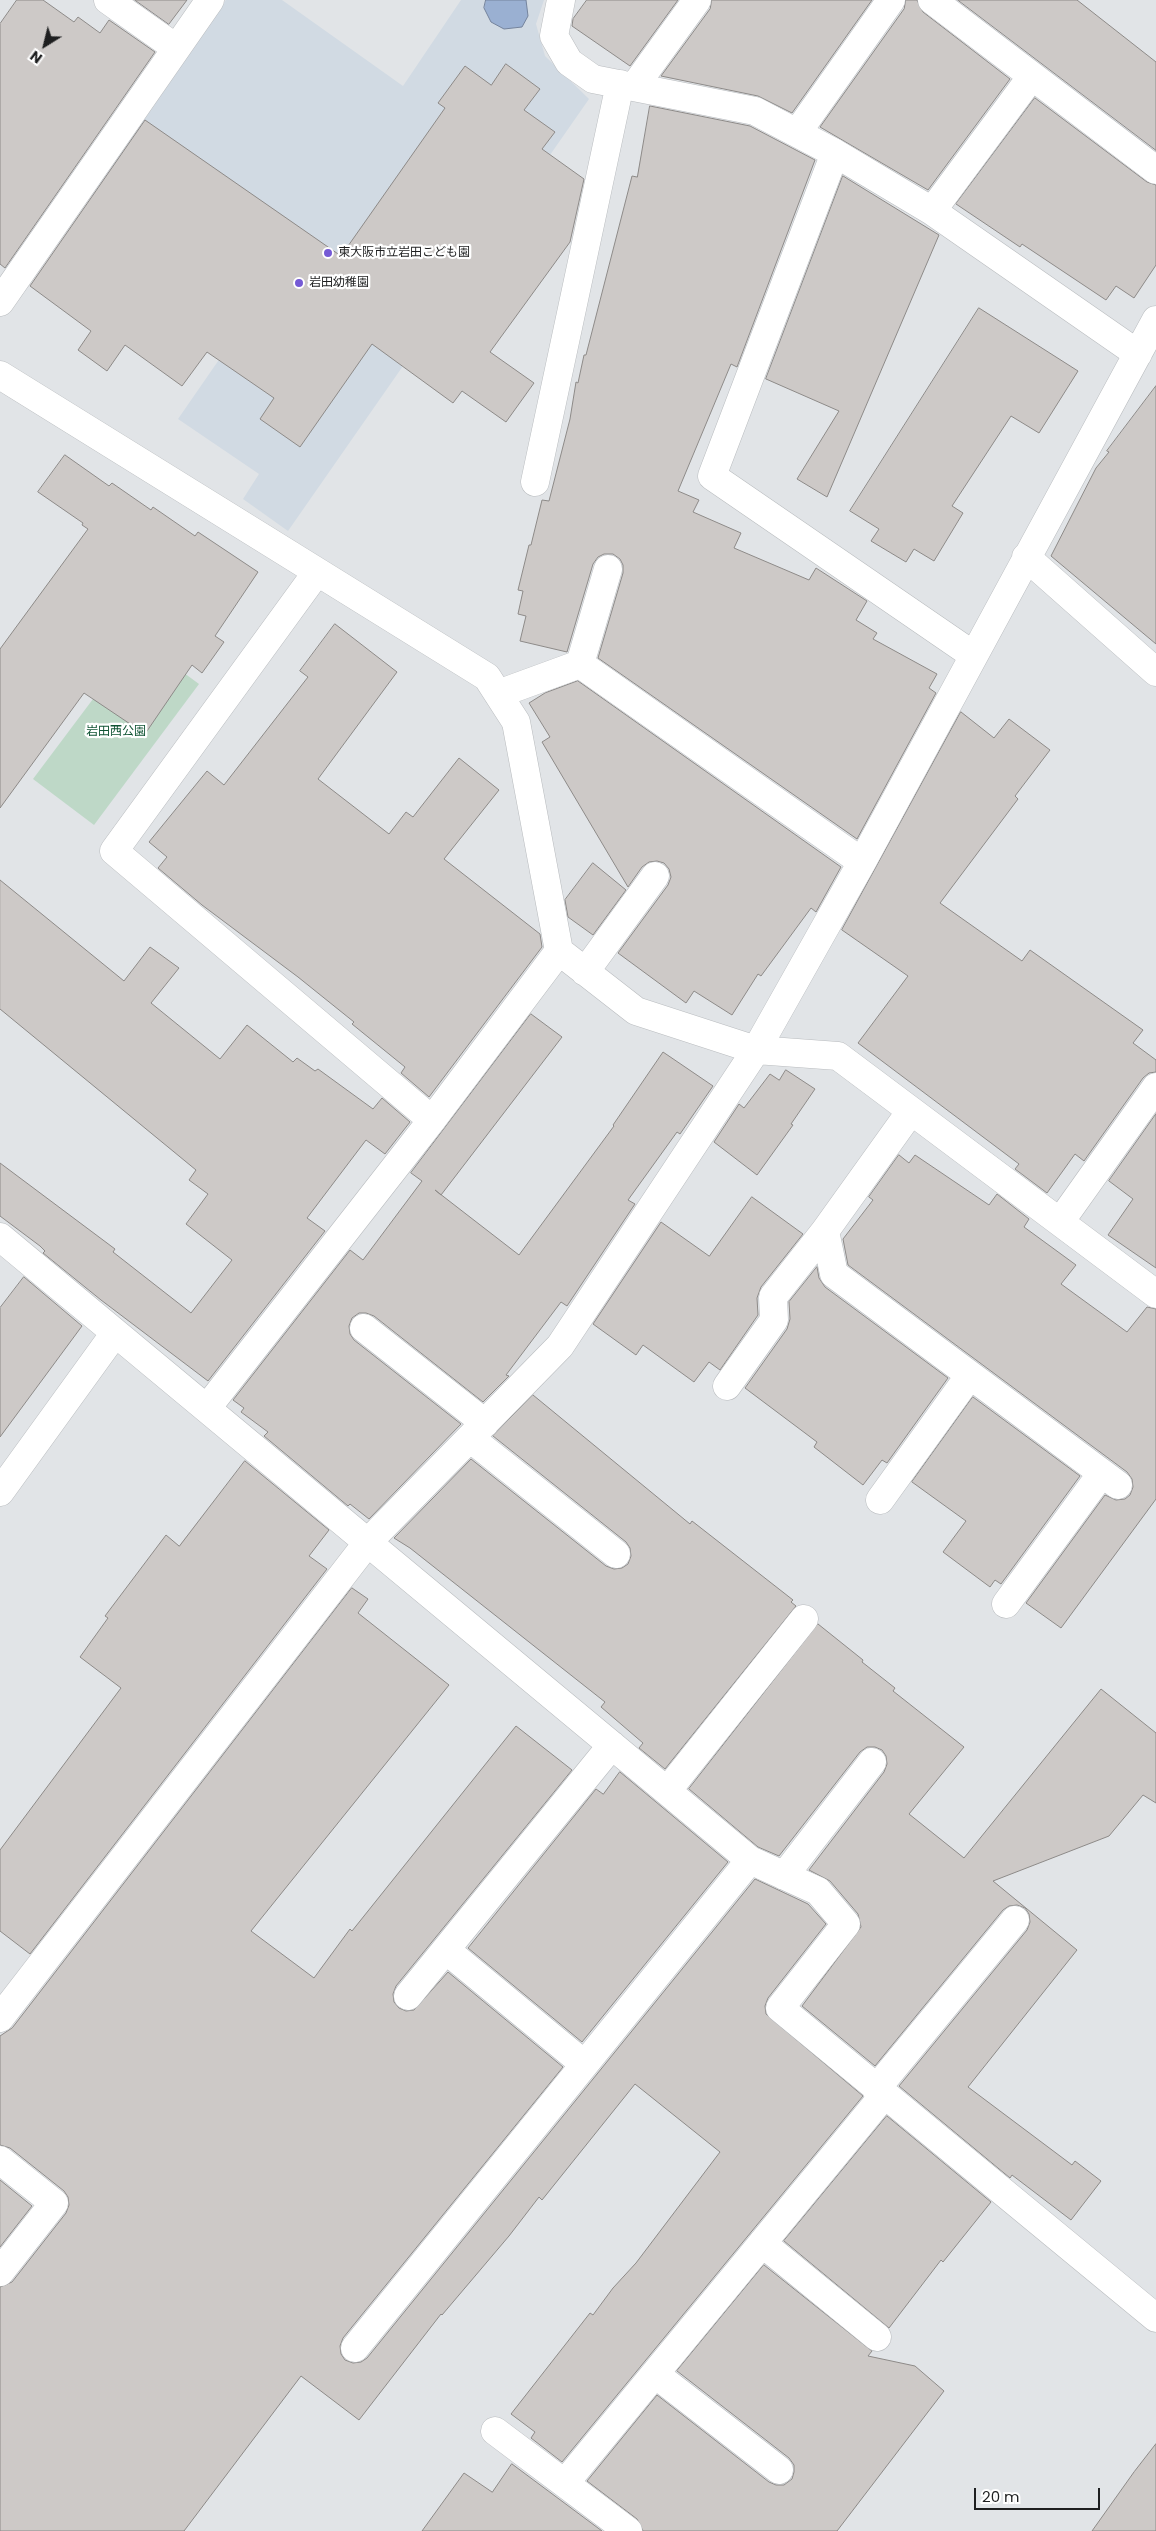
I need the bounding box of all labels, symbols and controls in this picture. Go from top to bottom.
north arrow [20,20,70,70]
text: N [26,46,46,68]
place label: 東大阪市立岩田こども園 [338,246,470,260]
marker: 東大阪市立岩田こども園 [322,247,334,259]
place label: 岩田幼稚園 [309,276,369,290]
marker: 岩田幼稚園 [293,277,305,289]
park label: 岩田西公園 [86,725,146,739]
scale bar [976,2478,1102,2510]
text: 20 m [982,2486,1020,2507]

